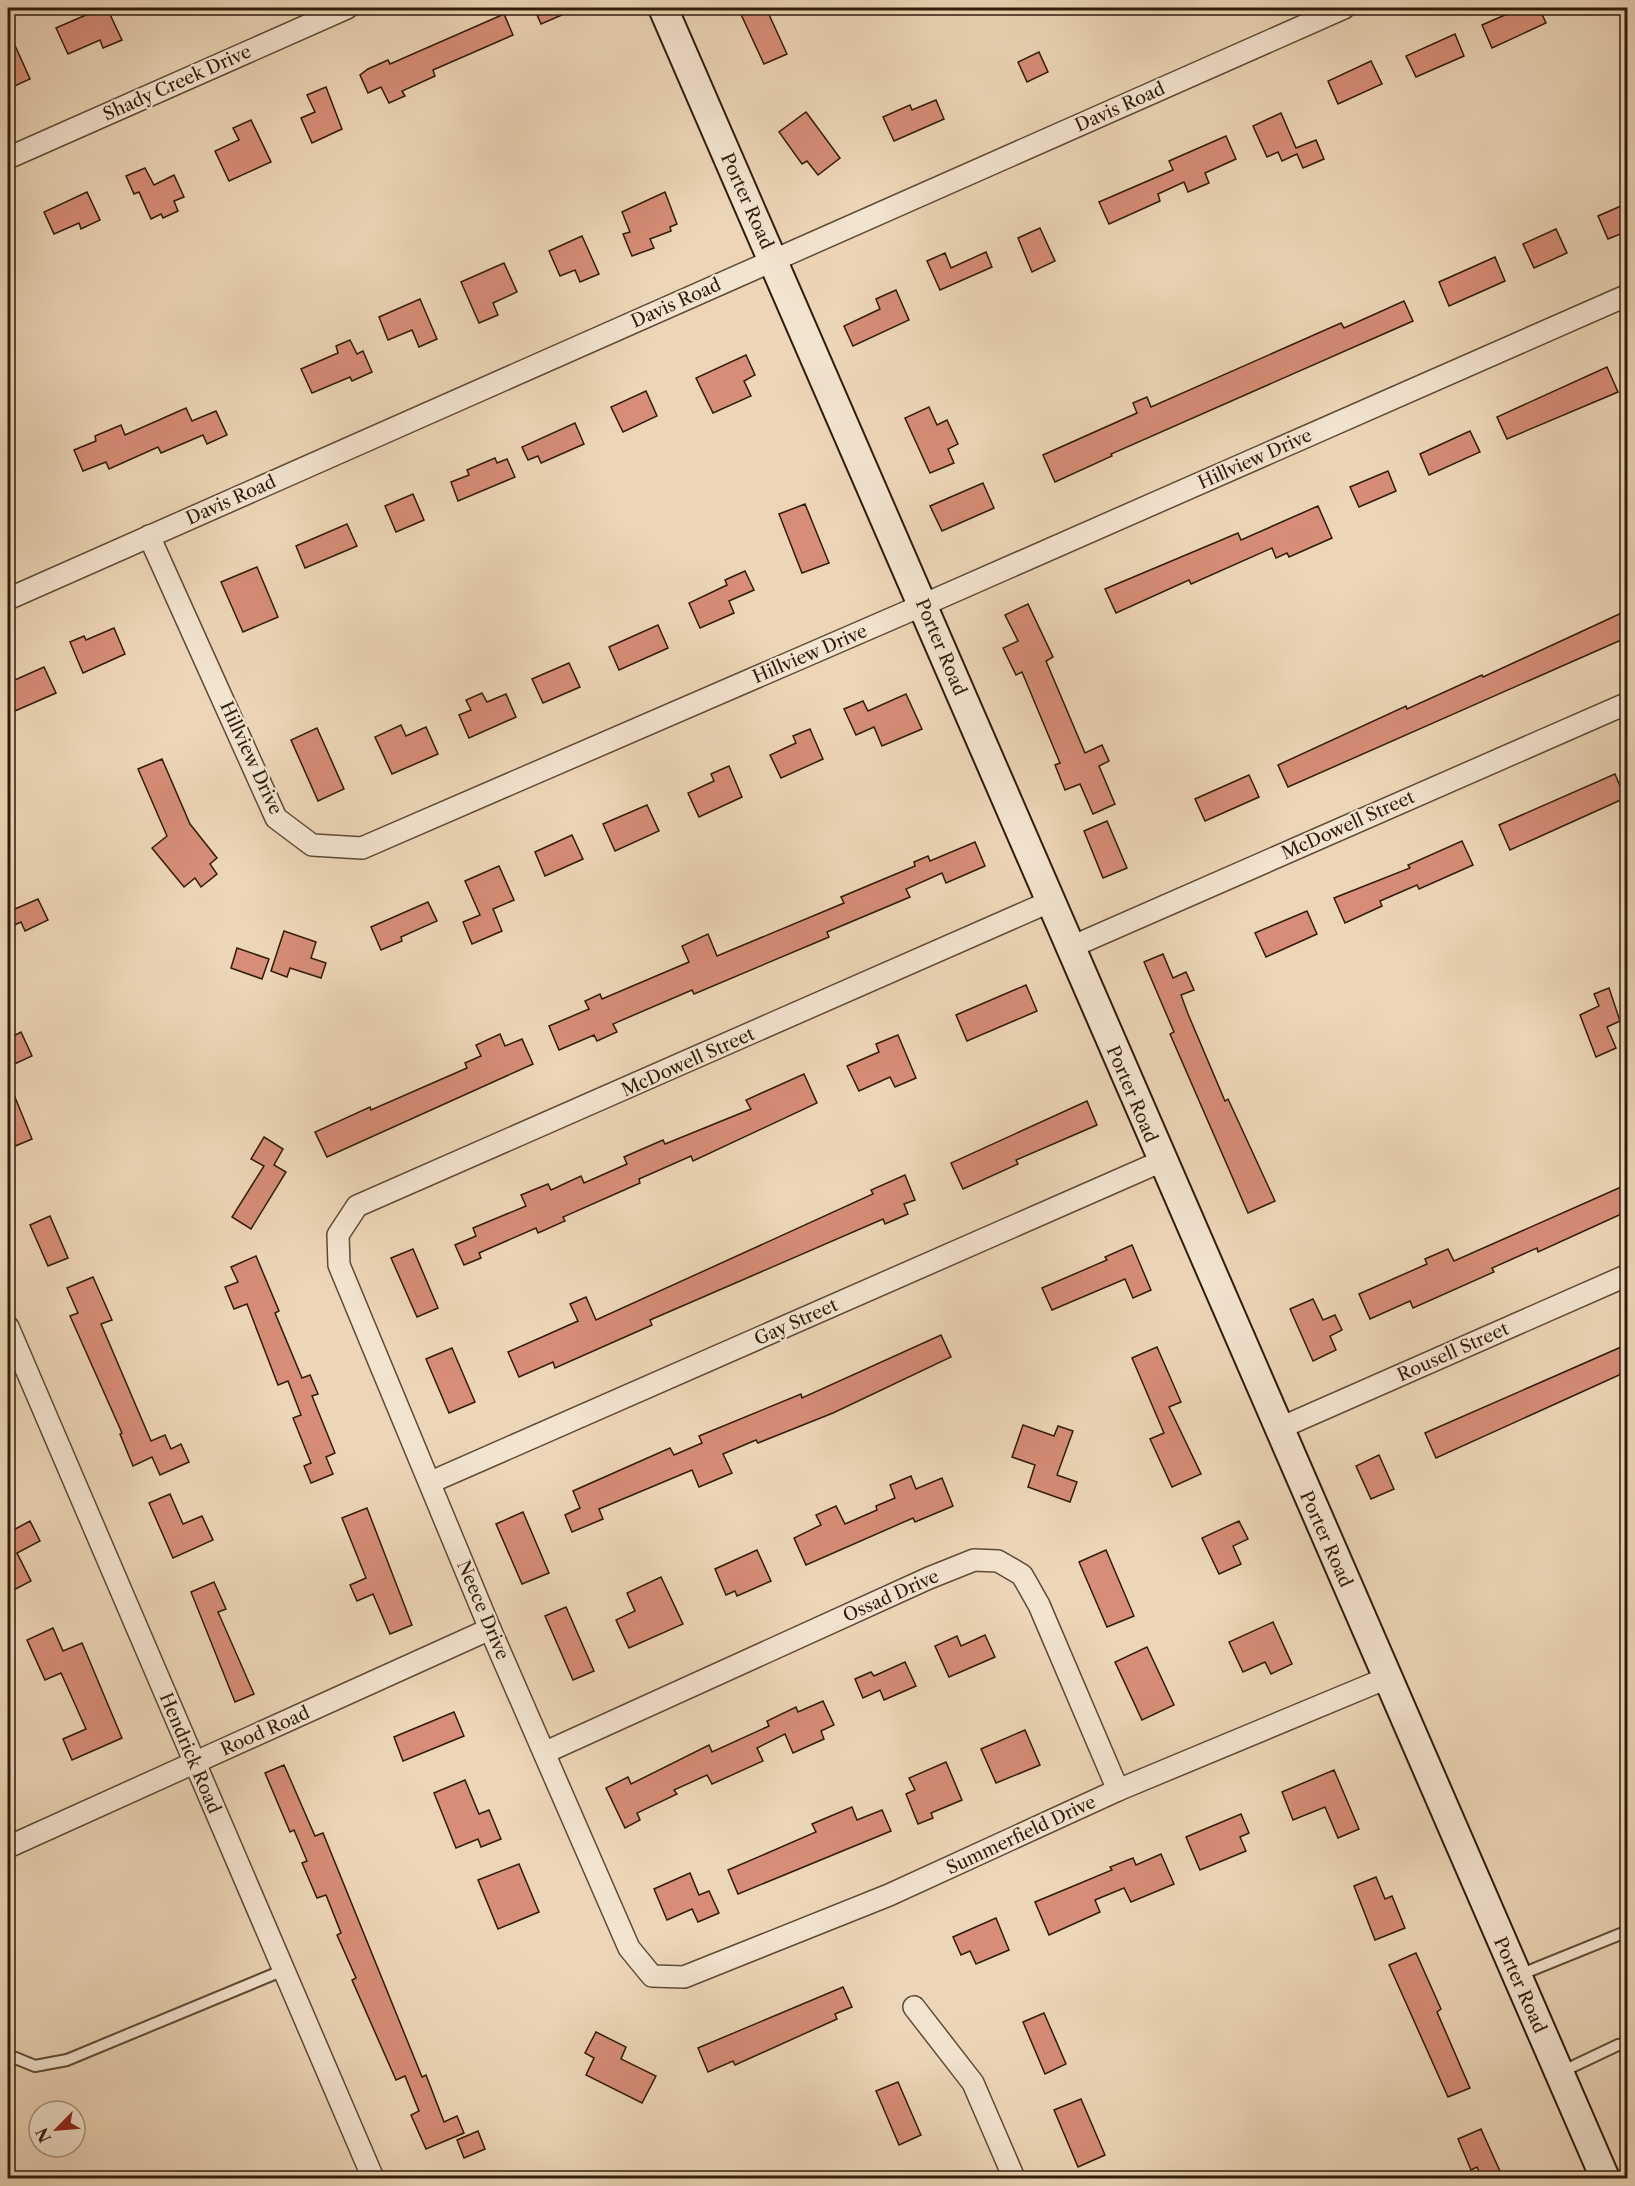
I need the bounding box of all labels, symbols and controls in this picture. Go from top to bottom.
street label: Shady Creek Drive [100,40,254,126]
street label: Davis Road [1072,77,1168,137]
street label: Porter Road [716,149,778,253]
street label: Davis Road [628,273,724,333]
street label: Hillview Drive [1195,424,1315,494]
street label: Davis Road [183,470,279,530]
street label: Porter Road [911,595,971,699]
street label: Hillview Drive [749,620,871,688]
street label: Hillview Drive [215,698,287,818]
street label: McDowell Street [1278,786,1419,864]
street label: McDowell Street [618,1023,759,1101]
street label: Porter Road [1102,1042,1162,1146]
street label: Gay Street [751,1294,842,1350]
street label: Rousell Street [1394,1317,1513,1386]
street label: Porter Road [1295,1487,1357,1591]
street label: Neece Drive [452,1557,514,1663]
street label: Ossad Drive [840,1565,942,1627]
street label: Hendrick Road [155,1689,225,1817]
street label: Rood Road [217,1702,313,1760]
street label: Summerfield Drive [943,1791,1099,1879]
street label: Porter Road [1489,1933,1551,2037]
north arrow [27,2099,87,2159]
text: N [31,2125,55,2146]

